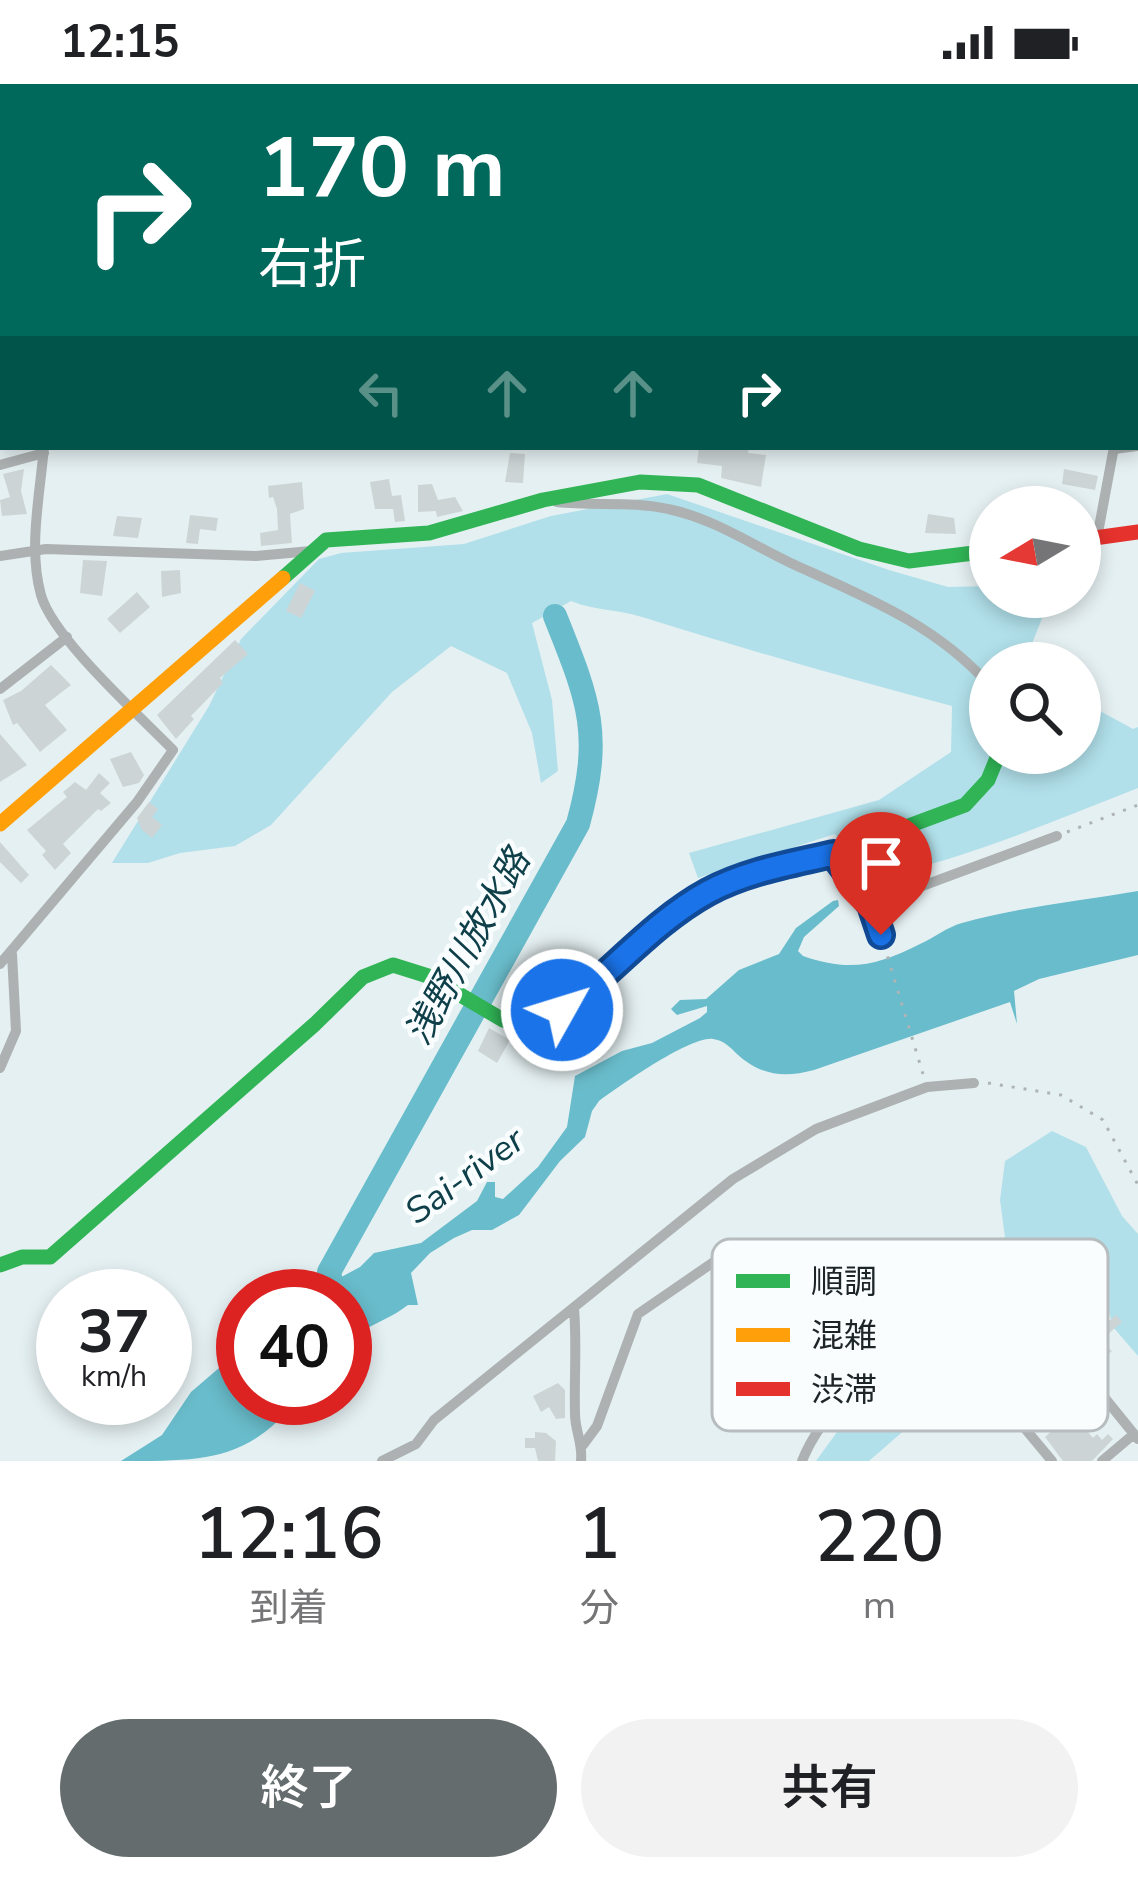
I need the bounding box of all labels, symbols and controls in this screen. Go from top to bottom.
text: 12:15 [60,12,179,73]
text: 170 m [258,111,506,226]
icon: right [60,132,216,288]
text: 右折 [258,228,366,302]
icon: left [348,360,414,426]
icon: ahead [474,360,540,426]
icon: ahead [600,360,666,426]
icon: right [726,360,792,426]
north arrow [969,486,1101,618]
map controls [969,486,1101,774]
button: search [969,642,1101,774]
pin [830,812,932,935]
icon: arrive [848,830,914,896]
water label: 浅野川放水路 [394,838,543,1053]
position arrow [499,947,625,1073]
water label: Sai-river [395,1115,535,1236]
legend [712,1239,1108,1431]
text: 順調 [811,1260,877,1305]
speed limit sign: 40 [216,1269,372,1425]
text: 37 [78,1291,150,1373]
text: 混雑 [811,1314,877,1359]
text: km/h [81,1356,147,1397]
text: 渋滞 [811,1368,877,1413]
text: 12:16 [194,1485,384,1583]
text: 1 [578,1485,621,1583]
text: 220 [815,1488,944,1586]
text: m [863,1579,896,1632]
text: 到着 [250,1582,328,1635]
text: 分 [580,1582,619,1635]
button: 終了 [60,1719,557,1857]
button: 共有 [581,1719,1078,1857]

